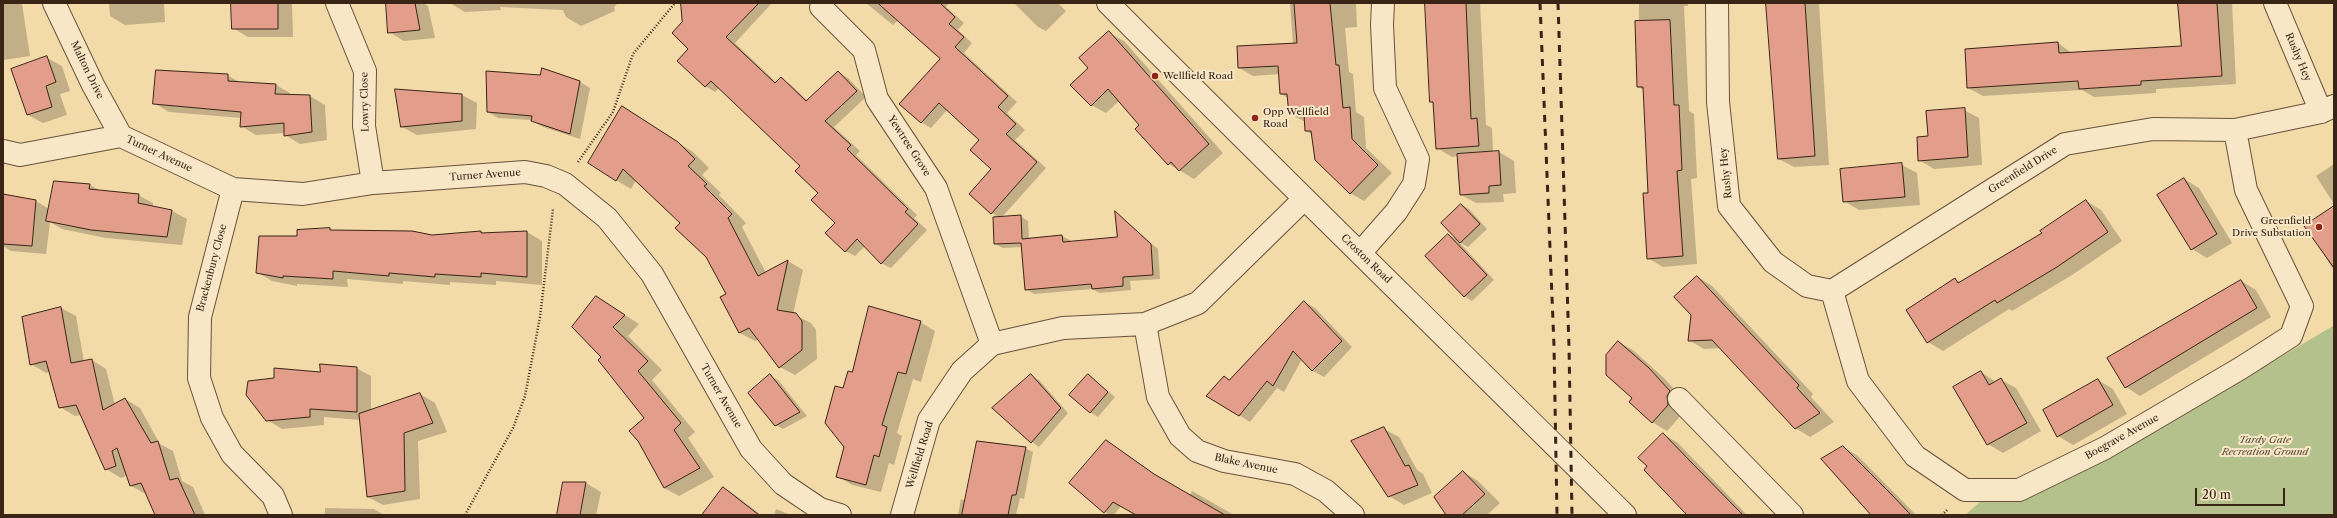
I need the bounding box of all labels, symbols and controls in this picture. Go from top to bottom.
street label: Rushy Hey [2282,31,2314,83]
street label: Malton Drive [68,39,106,101]
place label: Wellfield Road [1163,70,1233,82]
marker: Wellfield Road [1150,71,1160,81]
street label: Lowry Close [358,72,372,132]
place label: Opp Wellfield Road [1263,106,1329,130]
street label: Yewtree Grove [885,113,933,179]
marker: Opp Wellfield Road [1250,113,1260,123]
street label: Turner Avenue [124,133,194,175]
street label: Greenfield Drive [1986,144,2060,196]
street label: Rushy Hey [1717,147,1735,199]
street label: Turner Avenue [449,167,521,183]
place label: Greenfield Drive Substation [2232,215,2311,238]
marker: Greenfield Drive Substation [2314,222,2324,232]
street label: Brackenbury Close [195,223,229,313]
street label: Croston Road [1338,232,1394,286]
street label: Turner Avenue [698,362,744,430]
street label: Boegrave Avenue [2083,412,2161,462]
street label: Wellfield Road [904,420,936,490]
park label: Tardy Gate Recreation Ground [2222,434,2308,458]
street label: Blake Avenue [1213,451,1279,477]
scale bar [2197,480,2287,506]
text: 20 m [2202,487,2231,502]

